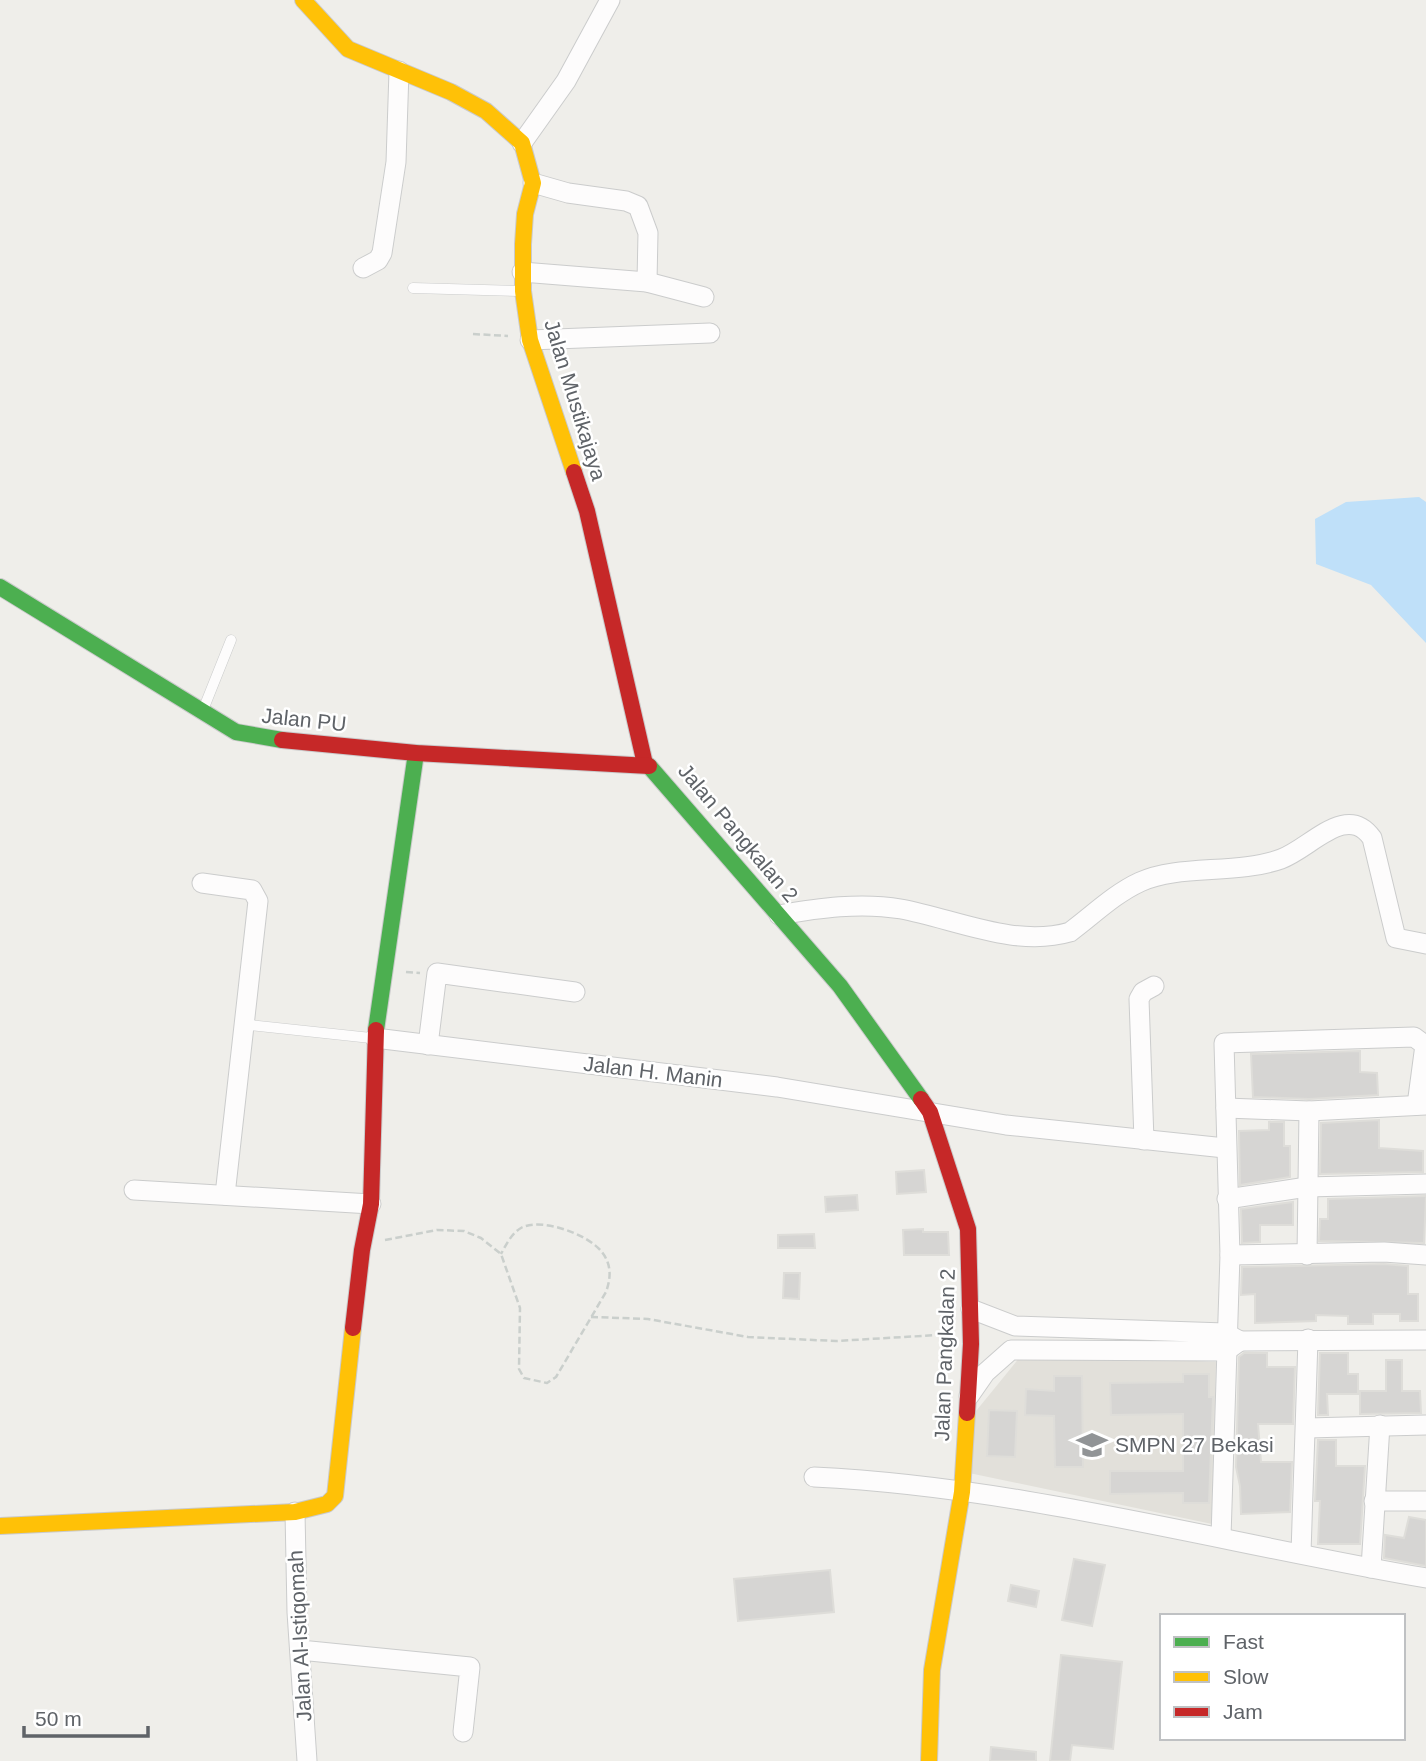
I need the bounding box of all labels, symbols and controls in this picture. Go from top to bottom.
street label: Jalan Mustikajaya [540,317,611,483]
street label: Jalan PU [260,704,348,735]
street label: Jalan Pangkalan 2 [674,759,803,906]
street label: Jalan H. Manin [582,1052,724,1091]
street label: Jalan Pangkalan 2 [930,1268,959,1442]
school or university icon: SMPN 27 Bekasi [1075,1428,1109,1462]
place label: SMPN 27 Bekasi [1115,1433,1274,1456]
street label: Jalan Al-Istiqomah [284,1550,315,1722]
legend [1160,1614,1405,1740]
text: Fast [1223,1630,1264,1653]
text: Slow [1223,1665,1269,1688]
scale bar [24,1694,149,1738]
text: Jam [1223,1700,1263,1723]
text: 50 m [35,1707,82,1730]

